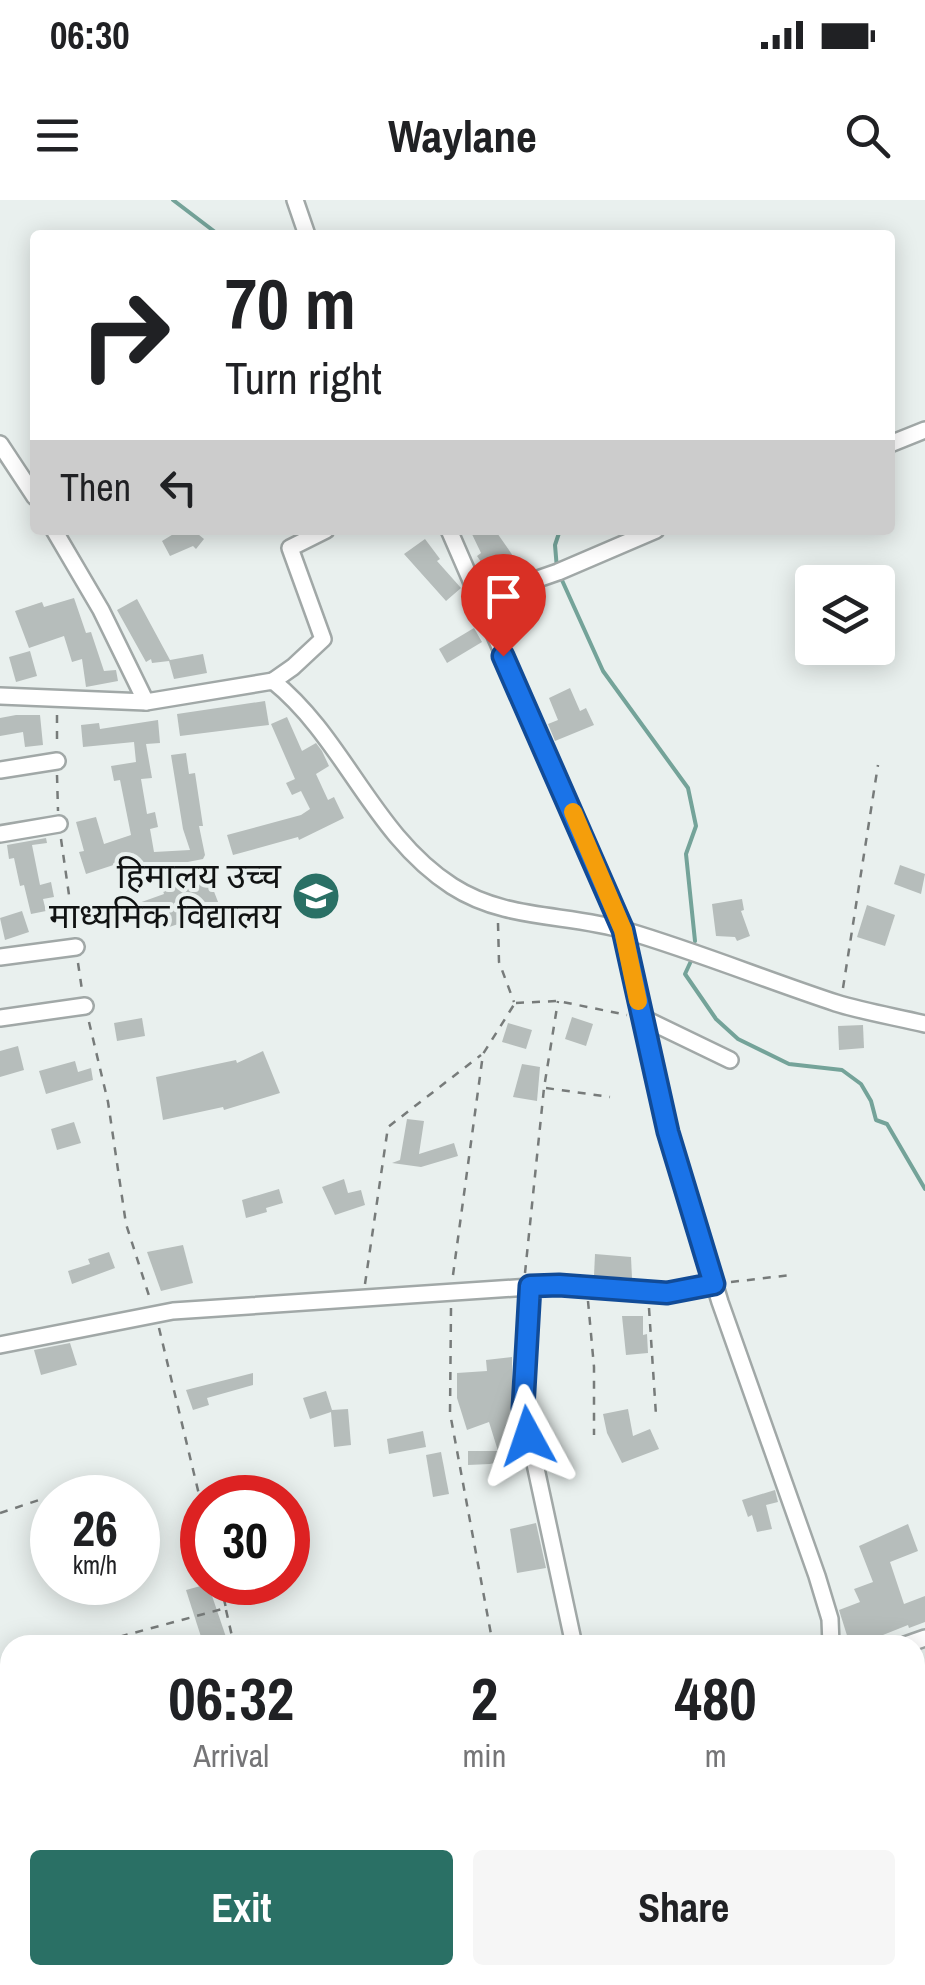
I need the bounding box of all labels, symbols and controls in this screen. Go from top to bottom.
text: 06:30 [50,10,130,61]
text: Waylane [388,105,537,166]
icon: menu [30,108,85,163]
icon: search [840,108,895,163]
text: 70 m [225,257,356,351]
icon: right [60,270,190,400]
text: Turn right [225,347,382,408]
icon: left [151,460,206,515]
text: Then [60,462,131,513]
pin [461,554,546,657]
map controls [795,565,895,665]
button: layers [795,565,895,665]
icon: arrive [476,569,531,624]
place label: हिमालय उच्च माध्यमिक विद्यालय [49,852,282,939]
school or university icon: हिमालय उच्च माध्यमिक विद्यालय [290,870,342,922]
position arrow [476,1384,580,1488]
speed limit sign: 30 [180,1475,310,1605]
text: 26 [72,1494,118,1562]
text: km/h [73,1548,117,1582]
text: 06:32 [168,1658,294,1739]
text: 2 [471,1658,498,1739]
text: 480 [675,1658,757,1739]
text: Arrival [193,1734,269,1777]
text: min [462,1734,506,1777]
text: m [705,1734,727,1777]
button: Exit [30,1850,453,1965]
button: Share [473,1850,895,1965]

